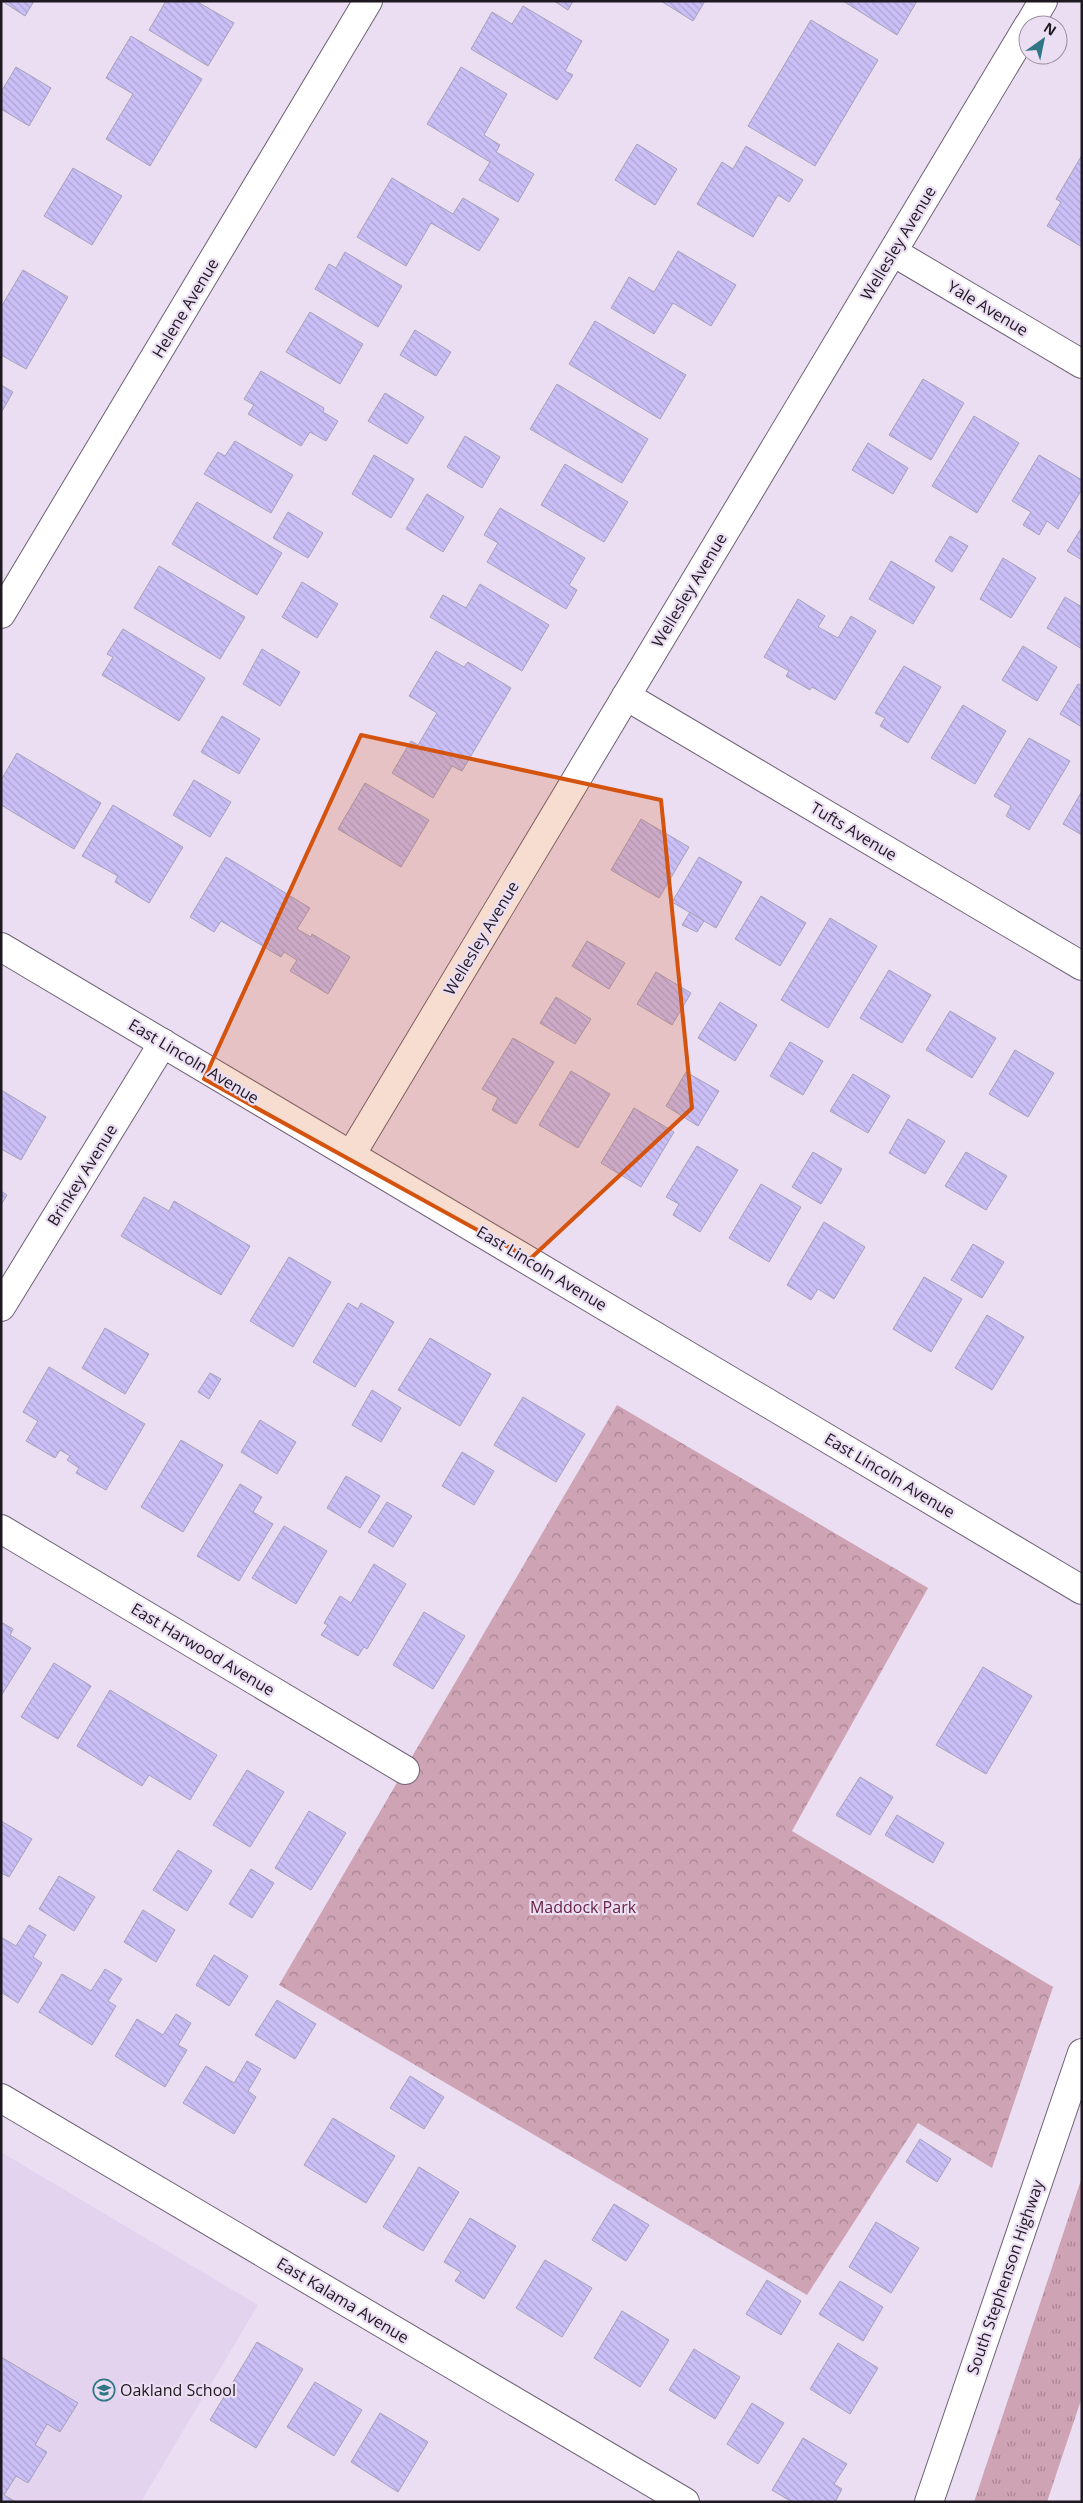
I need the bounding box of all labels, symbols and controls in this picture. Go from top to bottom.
north arrow [1018,15,1068,65]
text: N [1040,18,1060,40]
street label: Wellesley Avenue [855,182,941,304]
street label: Helene Avenue [147,254,223,362]
street label: Yale Avenue [943,275,1033,341]
street label: Wellesley Avenue [646,529,732,651]
street label: Tufts Avenue [807,797,901,865]
street label: Wellesley Avenue [438,877,524,999]
street label: East Lincoln Avenue [125,1013,263,1109]
street label: Brinkey Avenue [42,1120,122,1230]
street label: East Lincoln Avenue [473,1220,611,1316]
street label: East Lincoln Avenue [821,1427,959,1523]
street label: East Harwood Avenue [127,1597,279,1701]
park label: Maddock Park [530,1896,637,1918]
street label: South Stephenson Highway [961,2176,1049,2377]
street label: East Kalama Avenue [273,2252,413,2348]
school or university icon: Oakland School [92,2378,116,2402]
place label: Oakland School [120,2379,236,2401]

